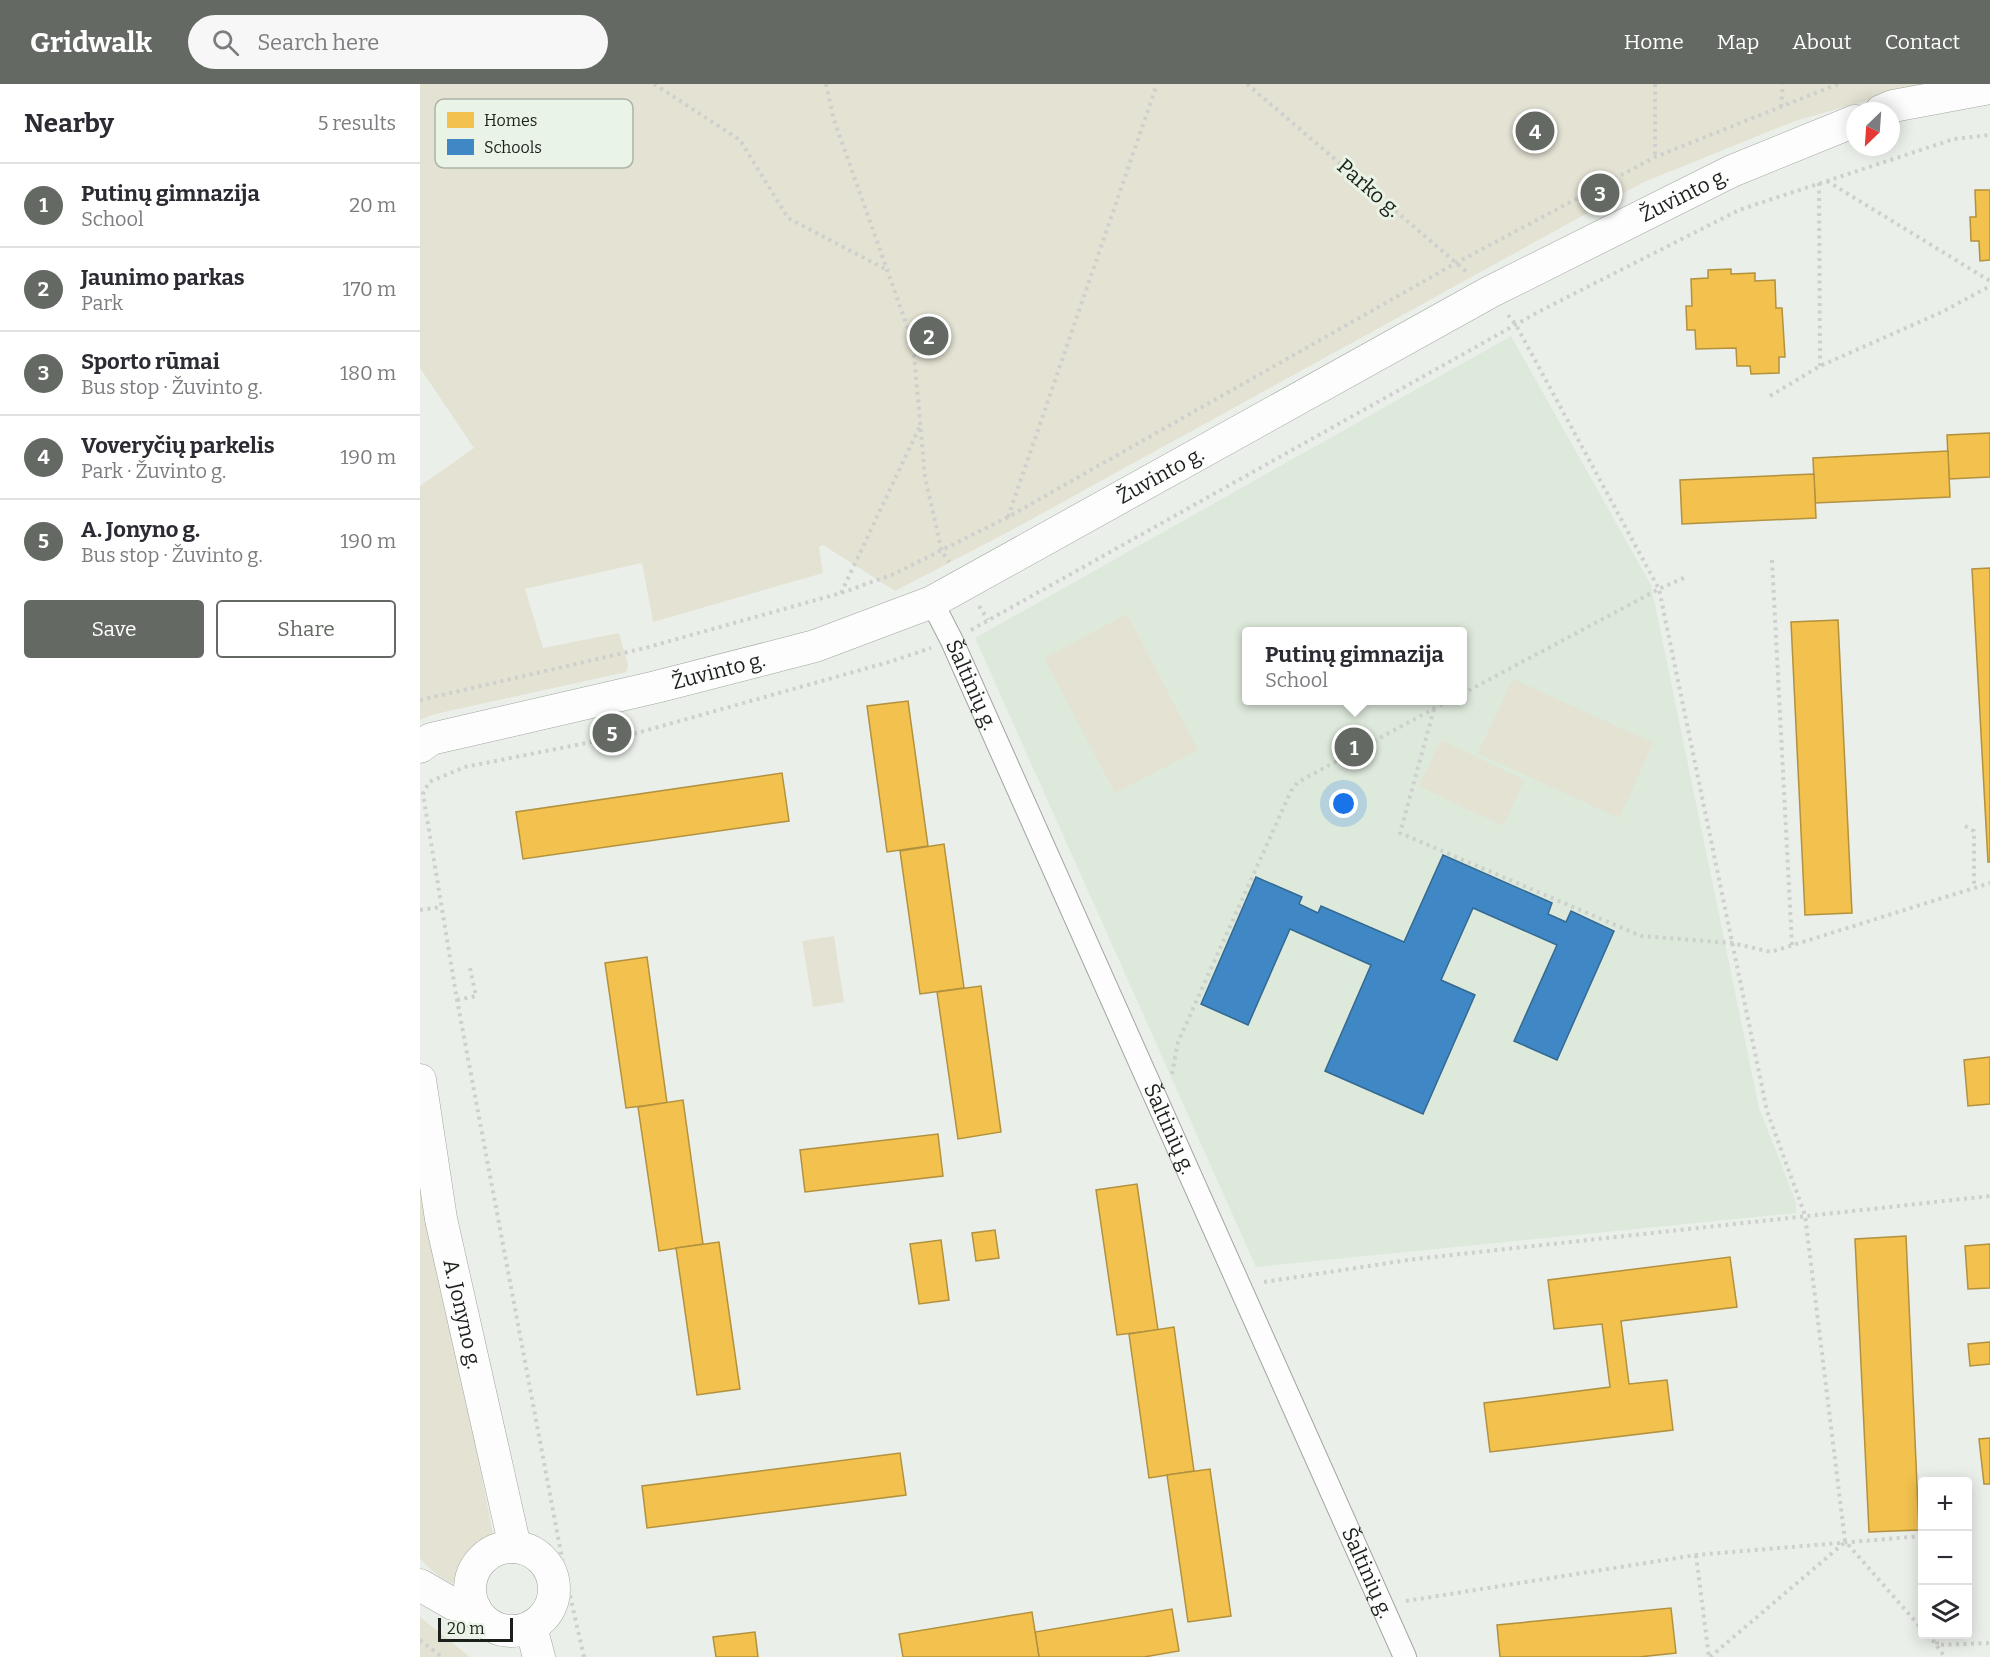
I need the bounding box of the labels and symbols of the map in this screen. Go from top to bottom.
legend [435,99,633,168]
north arrow [1846,102,1900,156]
pin: 4 [1516,108,1554,154]
text: Homes [484,111,537,130]
text: Schools [484,138,542,157]
street label: Parko g. [1332,153,1406,223]
street label: Žuvinto g. [1635,162,1733,228]
pin: 3 [1580,170,1620,216]
pin: 2 [910,314,948,358]
street label: Žuvinto g. [1112,441,1208,510]
street label: Šaltinių g. [940,636,1003,734]
street label: Žuvinto g. [669,646,768,695]
pin: 5 [592,710,632,756]
pin: 1 [1334,724,1374,770]
your location [1329,789,1358,818]
street label: Šaltinių g. [1138,1079,1201,1178]
street label: A. Jonyno g. [437,1257,487,1372]
street label: Šaltinių g. [1336,1523,1399,1622]
scale bar [438,1615,513,1642]

